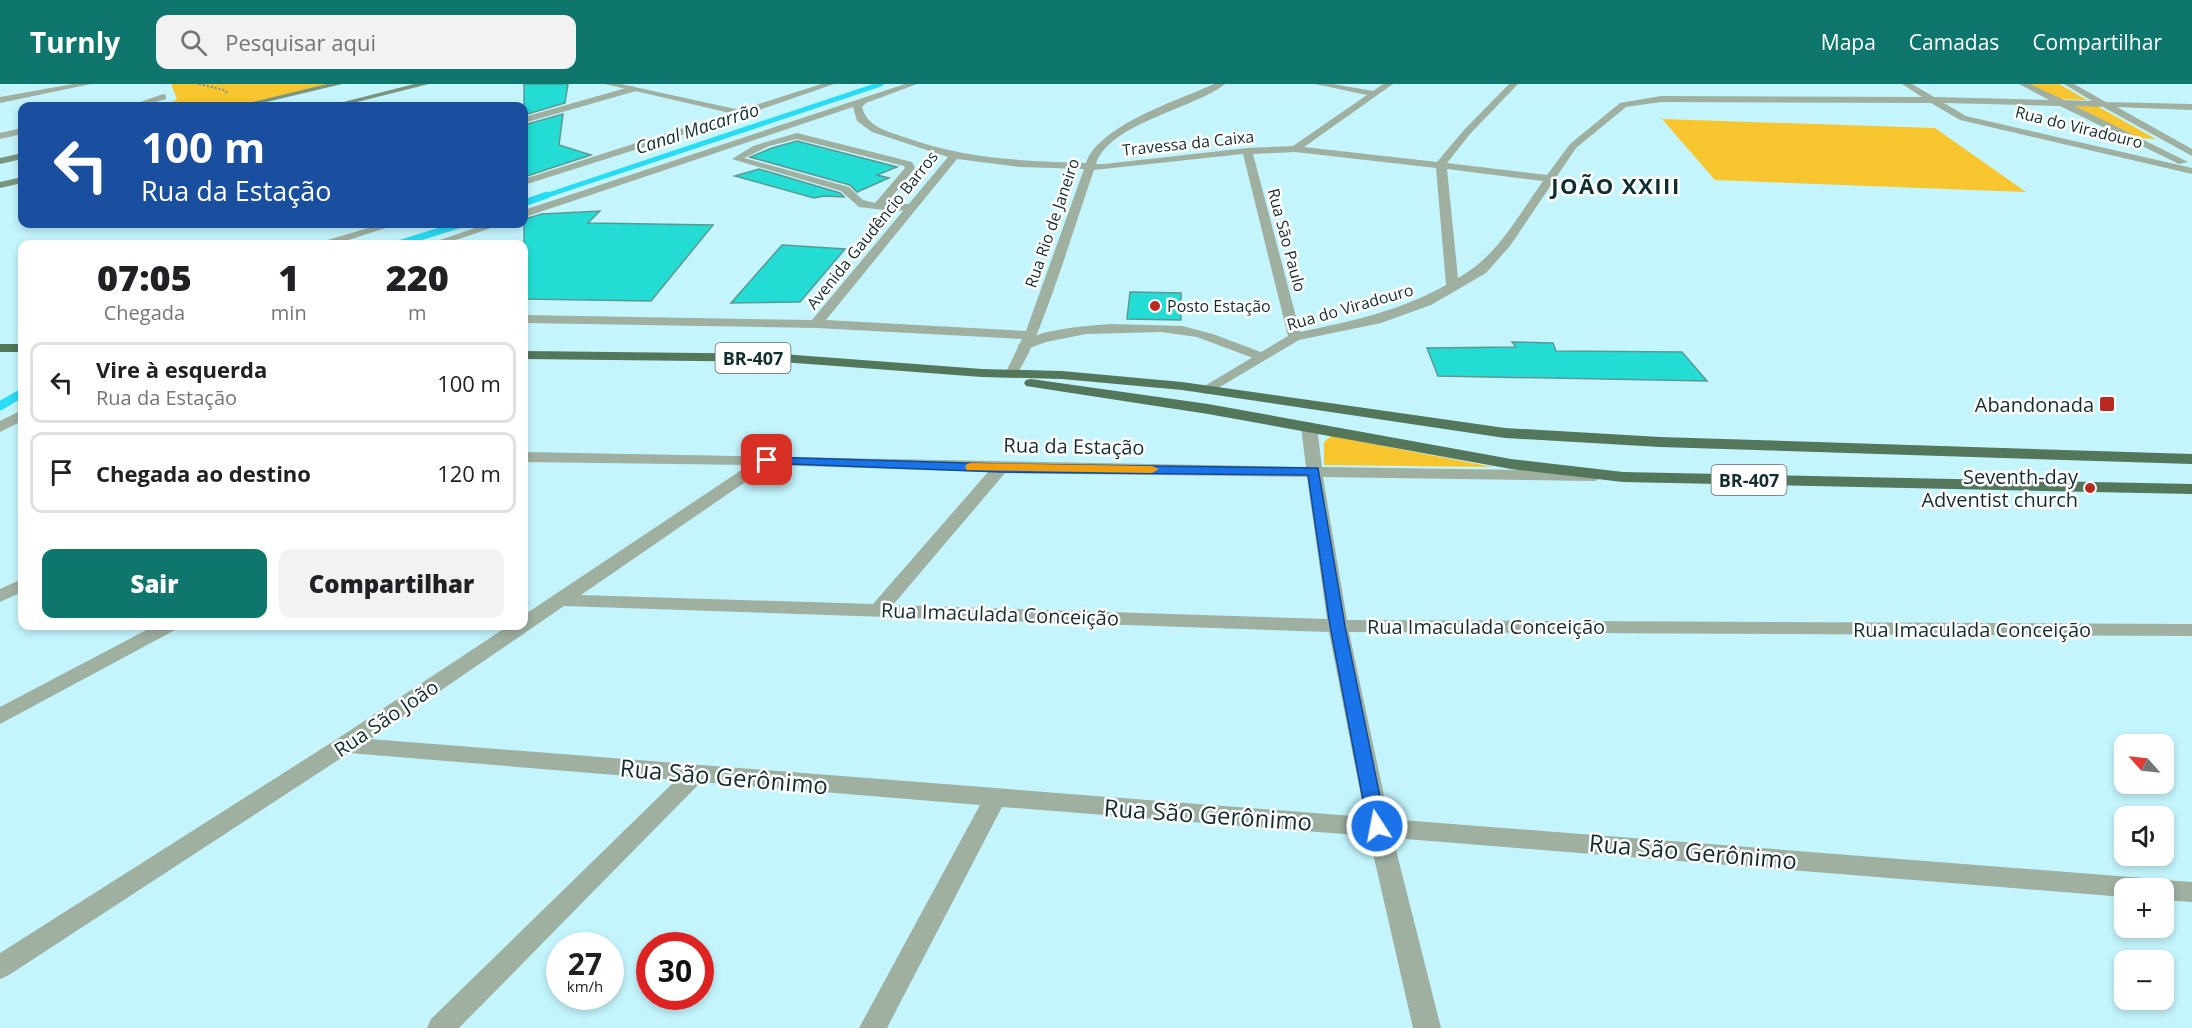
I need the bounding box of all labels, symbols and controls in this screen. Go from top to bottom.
search box [156,15,576,69]
text: Turnly [30,23,120,61]
icon: search [177,26,210,59]
text: Pesquisar aqui [225,27,376,57]
text: Mapa [1821,28,1876,56]
text: Camadas [1909,28,1999,56]
text: Compartilhar [2032,28,2162,56]
water label: Canal Macarrão [632,97,762,159]
street label: Rua do Viradouro [2013,101,2145,153]
text: 100 m [141,118,265,175]
street label: Travessa da Caixa [1121,125,1255,161]
icon: left [42,126,120,204]
street label: Avenida Gaudêncio Barros [801,146,943,314]
street label: Rua Rio de Janeiro [1020,155,1084,291]
district label: JOÃO XXIII [1549,170,1681,200]
text: Rua da Estação [141,172,331,209]
street label: Rua São Paulo [1263,186,1311,294]
text: 07:05 [97,253,192,302]
text: 1 [278,253,299,302]
text: 220 [386,253,449,302]
street label: Rua do Viradouro [1284,278,1416,336]
place label: Posto Estação [1167,295,1271,317]
text: Chegada [104,299,185,326]
text: min [271,299,307,326]
text: m [408,299,427,326]
marker: Posto Estação [1148,299,1162,313]
road number: BR-407 [716,343,790,373]
text: Vire à esquerda [96,354,267,384]
icon: left [45,366,78,399]
text: 100 m [437,368,501,398]
text: Rua da Estação [96,384,237,411]
place label: Abandonada [1975,391,2094,418]
marker: Abandonada [2098,395,2116,413]
street label: Rua da Estação [1003,431,1145,461]
pin [741,434,792,485]
icon: arrive [750,443,783,476]
icon: arrive [45,456,78,489]
text: Chegada ao destino [96,458,311,488]
text: 120 m [437,458,501,488]
place label: Seventh-day Adventist church [1921,463,2079,513]
road number: BR-407 [1712,465,1786,495]
marker: Seventh-day Adventist church [2083,481,2097,495]
button: Sair [42,549,267,618]
button: Compartilhar [279,549,504,618]
street label: Rua Imaculada Conceição [881,596,1119,632]
street label: Rua Imaculada Conceição [1367,613,1605,640]
street label: Rua Imaculada Conceição [1853,616,2091,643]
street label: Rua São João [328,673,444,763]
north arrow [2114,734,2174,794]
map controls [2114,734,2174,1010]
street label: Rua São Gerônimo [619,750,829,802]
street label: Rua São Gerônimo [1103,790,1313,838]
position arrow [1345,794,1409,858]
button: sound [2114,806,2174,866]
street label: Rua São Gerônimo [1588,825,1798,877]
button: + [2114,878,2174,938]
speed limit sign: 30 [636,932,714,1010]
text: 27 [568,943,602,984]
button: − [2114,950,2174,1010]
text: km/h [567,976,603,996]

